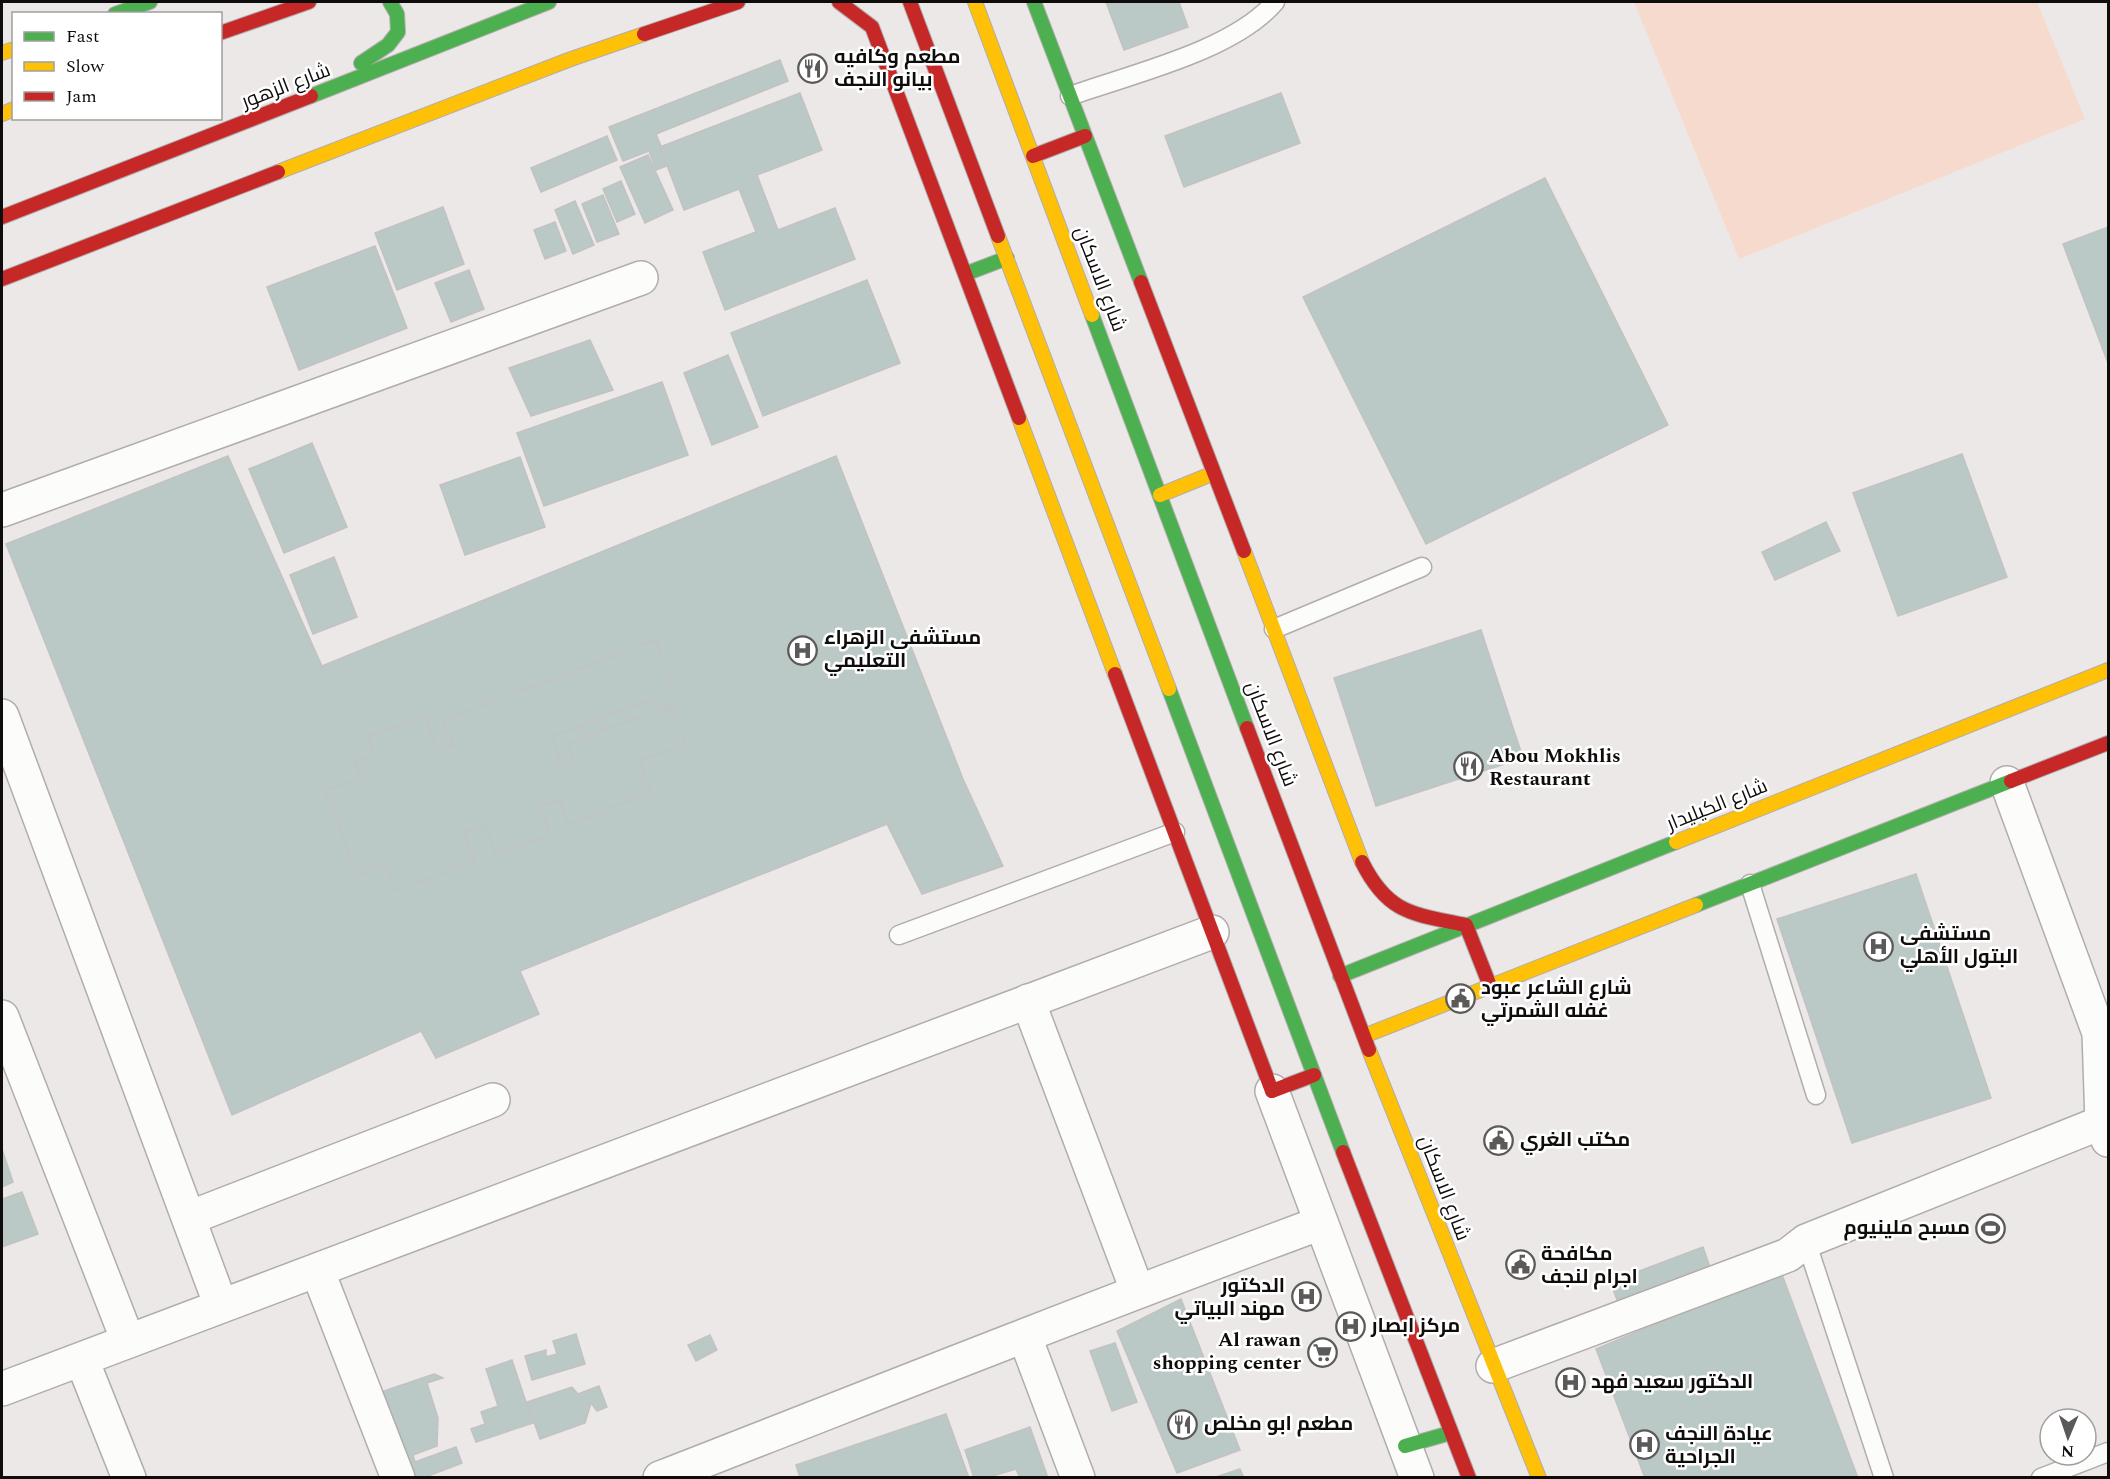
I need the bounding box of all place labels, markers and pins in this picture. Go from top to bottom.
place label: مطعم وكافيه بيانو النجف [834,42,961,95]
restaurant icon: مطعم وكافيه بيانو النجف [797,52,829,84]
place label: مستشفى الزهراء التعليمي [824,623,981,676]
hospital icon: مستشفى الزهراء التعليمي [787,634,819,666]
place label: Abou Mokhlis Restaurant [1489,741,1621,794]
restaurant icon: Abou Mokhlis Restaurant [1452,751,1484,783]
place label: مستشفى البتول الأهلي [1900,919,2018,972]
hospital icon: مستشفى البتول الأهلي [1863,930,1895,962]
place label: شارع الشاعر عبود غفله الشمرتي [1481,973,1632,1026]
public building icon: شارع الشاعر عبود غفله الشمرتي [1444,983,1476,1015]
public building icon: مكتب الغري [1483,1124,1515,1156]
place label: مكتب الغري [1520,1125,1630,1155]
sports icon: مسبح ملينيوم [1975,1212,2007,1244]
place label: مسبح ملينيوم [1843,1213,1970,1243]
place label: مکافحة اجرام لنجف [1541,1239,1638,1292]
public building icon: مکافحة اجرام لنجف [1504,1249,1536,1281]
place label: الدكتور مهند البياتي [1175,1271,1285,1324]
hospital icon: الدكتور مهند البياتي [1290,1281,1322,1313]
hospital icon: مركز ابصار [1334,1310,1366,1342]
place label: مركز ابصار [1370,1311,1460,1341]
place label: Al rawan shopping center [1153,1325,1301,1378]
supermarket icon: Al rawan shopping center [1306,1336,1338,1368]
hospital icon: الدكتور سعيد فهد [1554,1366,1586,1398]
place label: الدكتور سعيد فهد [1591,1367,1753,1397]
restaurant icon: مطعم ابو مخلص [1167,1408,1199,1440]
place label: مطعم ابو مخلص [1204,1409,1353,1439]
place label: عيادة النجف الجراحية [1665,1419,1773,1472]
hospital icon: عيادة النجف الجراحية [1628,1429,1660,1461]

